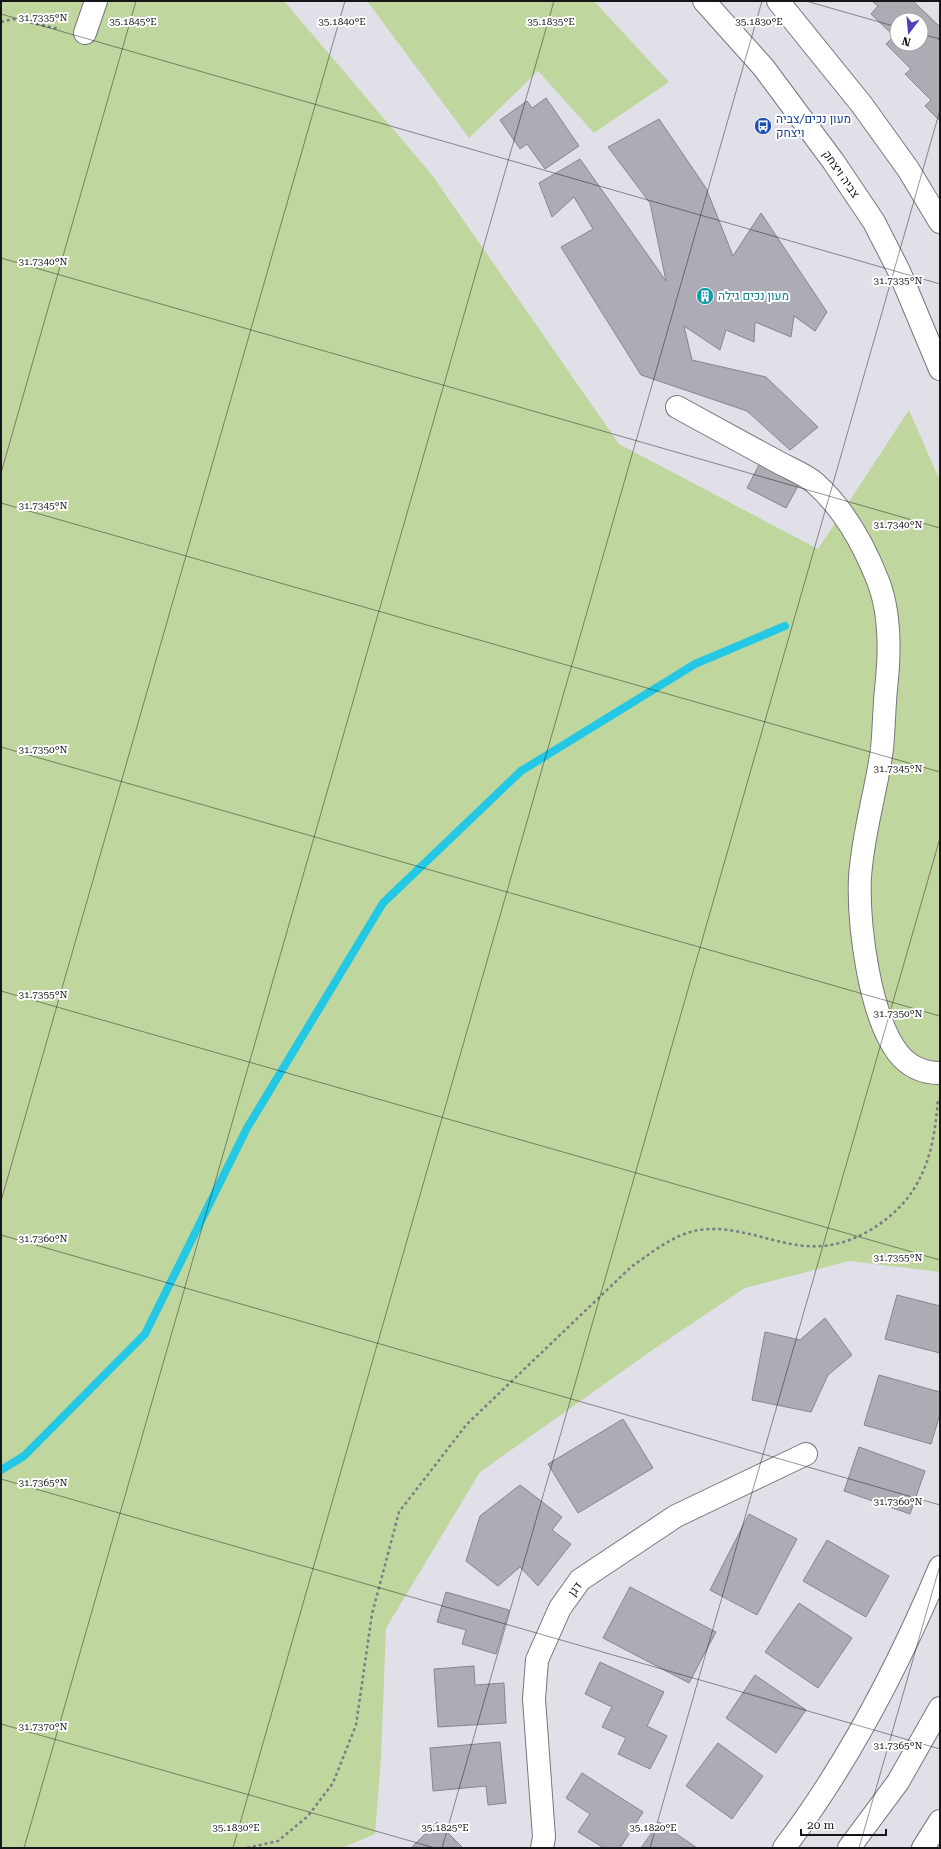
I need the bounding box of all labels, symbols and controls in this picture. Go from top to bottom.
text: 31.7335°N [18,12,68,23]
north arrow [889,12,929,52]
text: 35.1845°E [109,16,157,27]
text: 35.1840°E [318,16,366,27]
text: 35.1835°E [527,16,575,27]
text: 35.1830°E [735,16,783,27]
text: N [900,34,912,49]
place label: מעון נכים/צביה ויצחק [776,112,851,140]
bus stop icon: מעון נכים/צביה ויצחק [753,116,773,136]
street label: צביה ויצחק [819,147,863,201]
text: 31.7340°N [18,256,68,267]
text: 31.7335°N [873,275,923,286]
building icon: מעון נכים גילה [695,286,715,306]
place label: מעון נכים גילה [718,289,789,303]
text: 31.7345°N [18,500,68,511]
text: 31.7340°N [873,519,923,530]
text: 31.7350°N [18,744,68,755]
text: 31.7345°N [873,763,923,774]
text: 31.7355°N [18,989,68,1000]
text: 31.7350°N [873,1008,923,1019]
text: 31.7360°N [18,1233,68,1244]
text: 31.7355°N [873,1252,923,1263]
text: 31.7365°N [18,1477,68,1488]
text: 31.7360°N [873,1496,923,1507]
street label: דגן [565,1579,585,1599]
text: 31.7370°N [18,1721,68,1732]
text: 31.7365°N [873,1740,923,1751]
scale bar [801,1811,886,1837]
text: 20 m [807,1818,834,1832]
text: 35.1830°E [212,1822,260,1833]
text: 35.1825°E [421,1822,469,1833]
text: 35.1820°E [629,1822,677,1833]

